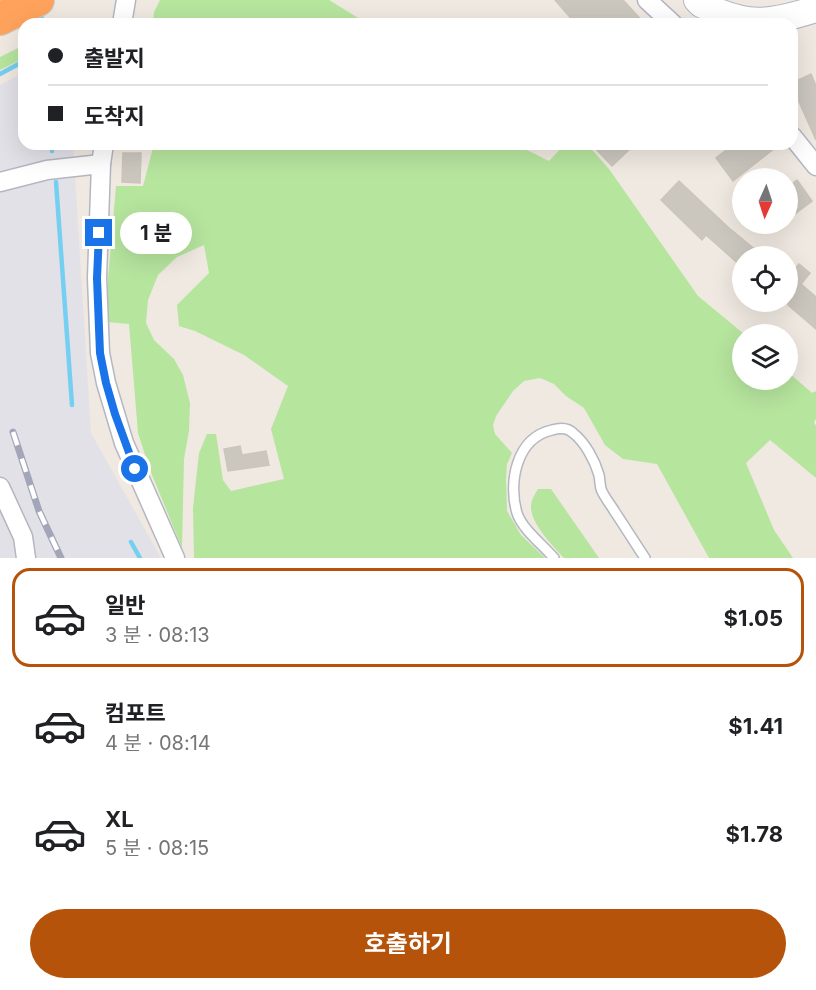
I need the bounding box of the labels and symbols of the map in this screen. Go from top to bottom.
north arrow [732,168,798,234]
callout: 1 분 [120,212,192,254]
route end [85,219,112,246]
route start [121,455,148,482]

